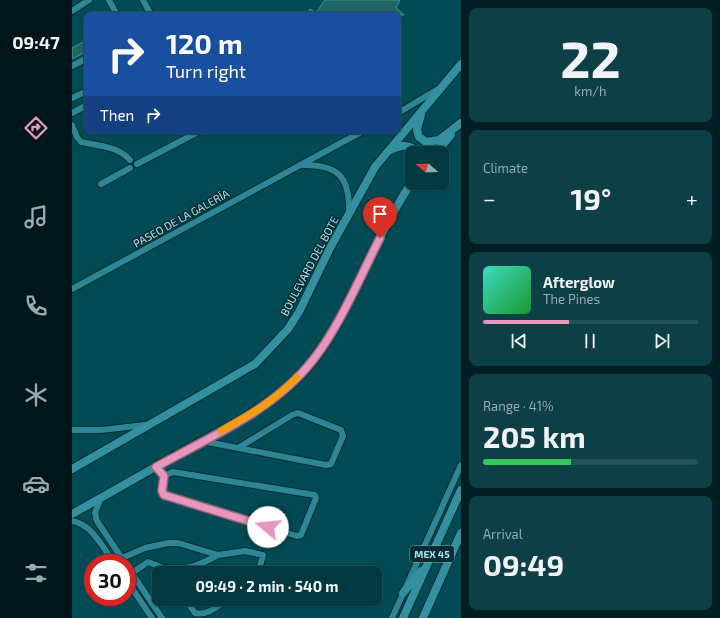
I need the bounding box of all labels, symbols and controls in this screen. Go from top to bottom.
text: 120 m [166,26,243,60]
text: 22 [560,26,621,88]
icon: right [100,28,152,80]
text: 09:47 [12,31,60,53]
text: Turn right [166,60,246,82]
text: km/h [574,83,607,99]
icon: right [142,104,164,126]
text: Then [100,106,134,124]
icon: directions [22,114,50,142]
north arrow [405,146,449,190]
map controls [405,146,449,190]
text: Climate [483,160,528,176]
text: 19° [570,180,611,216]
text: − [483,185,496,211]
text: + [686,185,698,211]
street label: PASEO DE LA GALERÍA [131,186,231,250]
pin [363,197,397,238]
icon: music [22,203,50,231]
icon: arrive [369,203,391,225]
street label: BOULEVARD DEL BOTE [277,214,341,318]
text: Afterglow [543,273,615,291]
text: The Pines [543,291,600,307]
icon: phone [22,292,50,320]
icon: previous [508,330,530,352]
icon: pause [579,330,601,352]
icon: next [651,330,673,352]
icon: climate [22,381,50,409]
text: Range · 41% [483,398,554,414]
text: 205 km [483,418,586,454]
icon: car [22,470,50,498]
position arrow [247,506,289,548]
text: Arrival [483,526,523,542]
road number: MEX 45 [410,546,454,562]
text: 09:49 [483,546,564,582]
speed limit sign: 30 [84,554,136,606]
icon: filters [22,559,50,587]
text: 09:49 · 2 min · 540 m [195,577,339,595]

